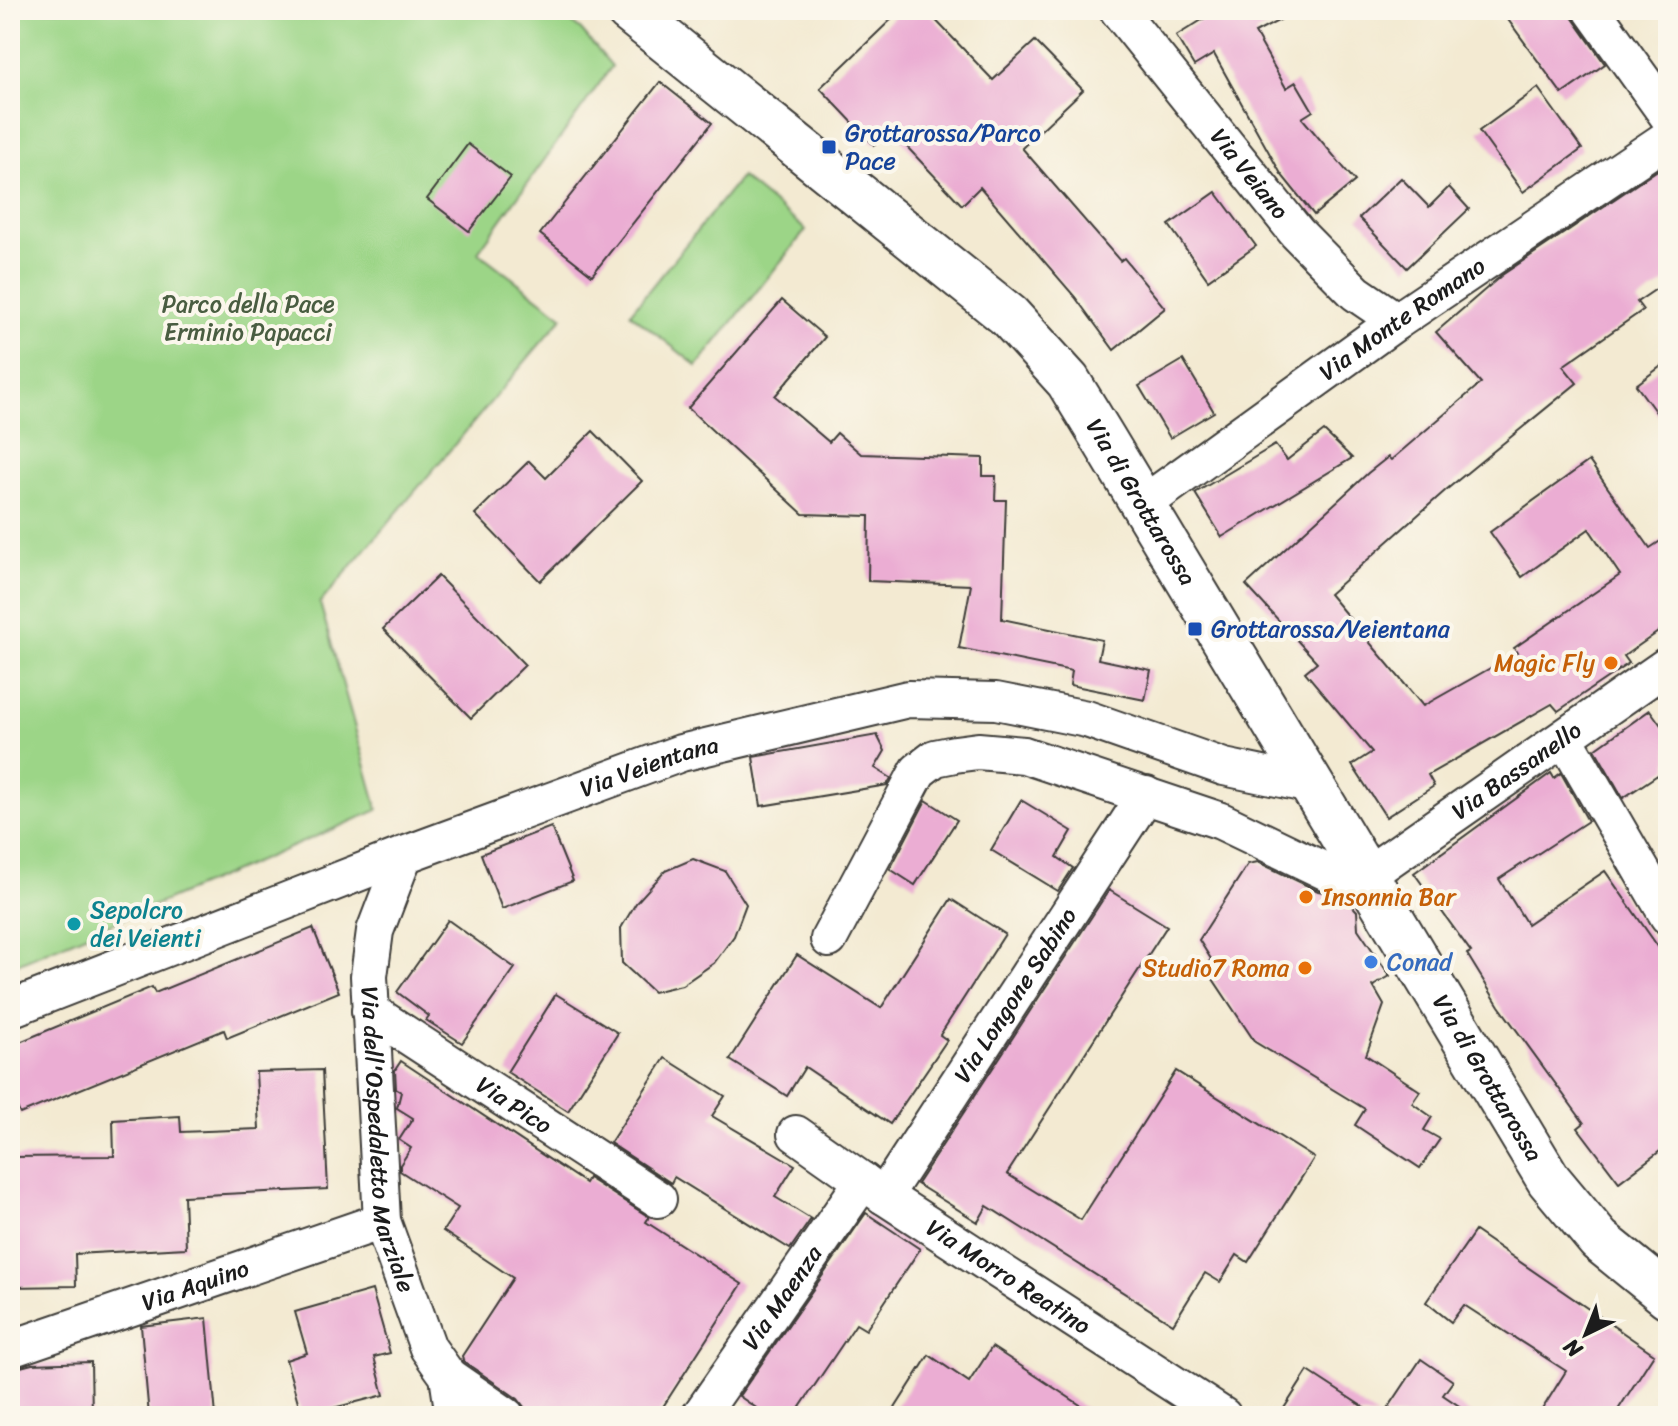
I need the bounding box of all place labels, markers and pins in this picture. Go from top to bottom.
place label: Grottarossa/Parco Pace [845,112,1041,182]
marker: Grottarossa/Parco Pace [820,138,838,156]
place label: Grottarossa/Veientana [1211,608,1451,650]
marker: Grottarossa/Veientana [1186,620,1204,638]
place label: Magic Fly [1494,642,1596,684]
marker: Magic Fly [1602,654,1620,672]
place label: Insonnia Bar [1321,876,1458,918]
marker: Insonnia Bar [1297,888,1315,906]
place label: Sepolcro dei Veienti [90,889,201,959]
marker: Sepolcro dei Veienti [65,915,83,933]
place label: Conad [1387,941,1453,983]
place label: Studio7 Roma [1142,947,1290,989]
marker: Conad [1362,953,1380,971]
marker: Studio7 Roma [1296,959,1314,977]

